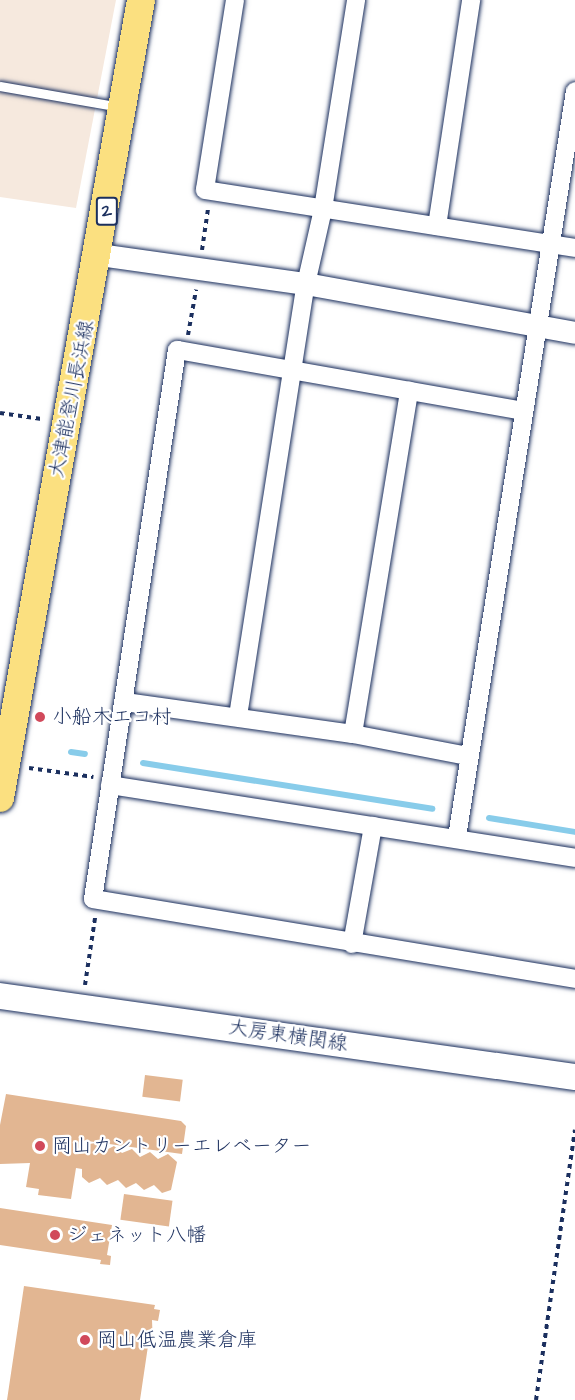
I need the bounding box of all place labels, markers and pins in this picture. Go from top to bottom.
place label: 小船木エコ村 [52,705,172,729]
marker: 小船木エコ村 [33,710,47,724]
place label: 岡山カントリーエレベーター [52,1134,312,1158]
marker: 岡山カントリーエレベーター [33,1139,47,1153]
place label: ジェネット八幡 [67,1223,207,1247]
marker: ジェネット八幡 [48,1228,62,1242]
place label: 岡山低温農業倉庫 [97,1328,257,1352]
marker: 岡山低温農業倉庫 [78,1333,92,1347]

